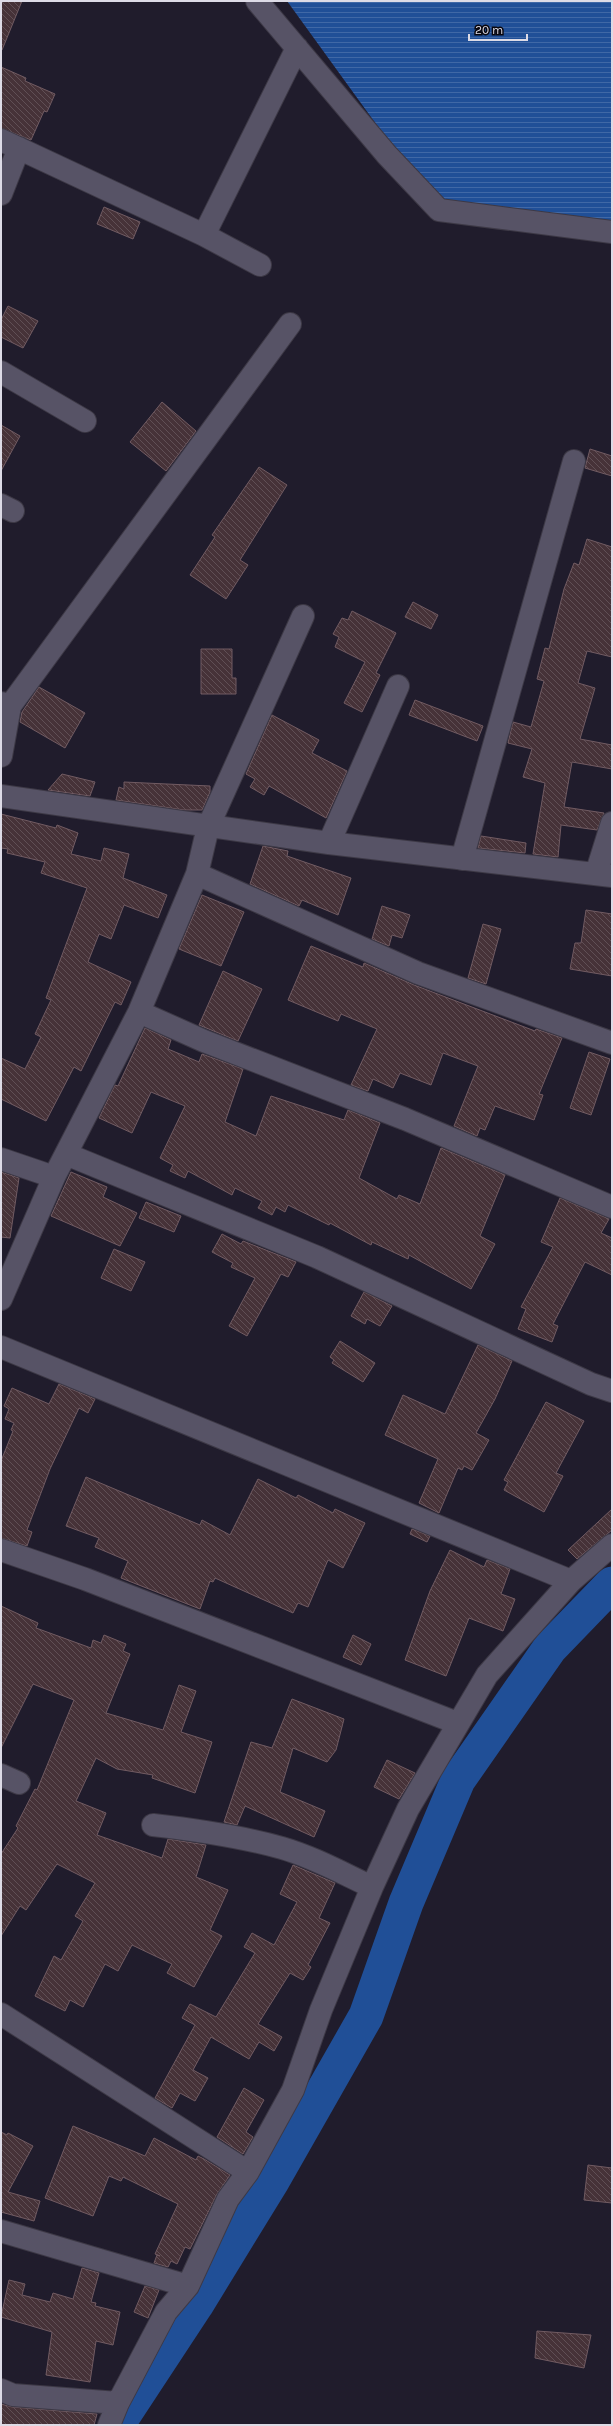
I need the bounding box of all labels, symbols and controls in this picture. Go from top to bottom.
scale bar [469,16,527,42]
text: 20 m [475,23,503,37]

